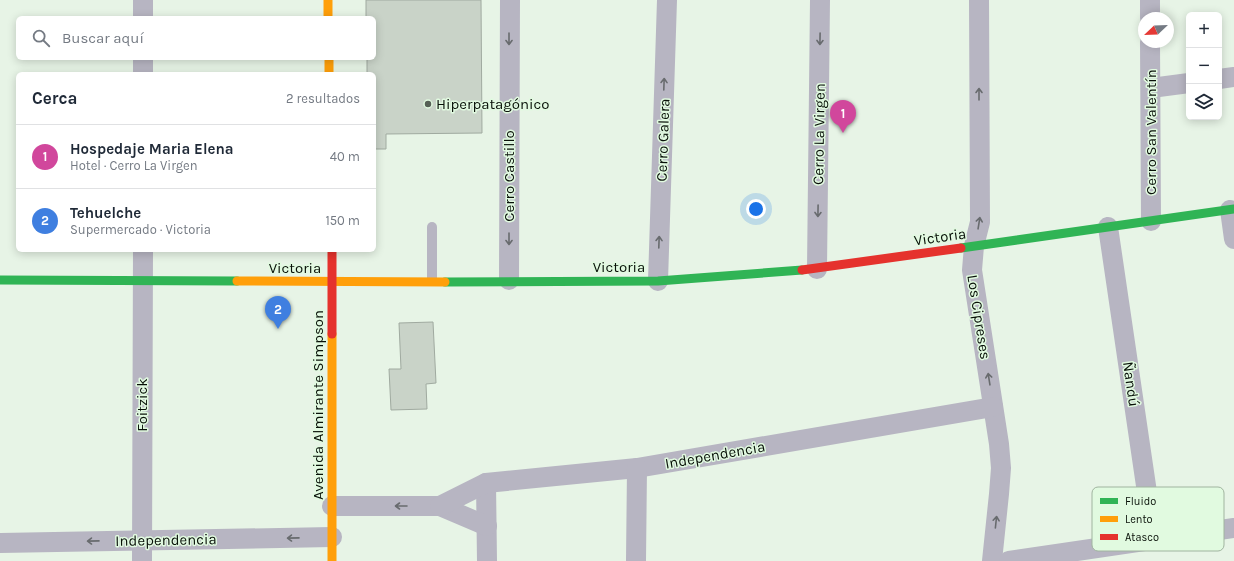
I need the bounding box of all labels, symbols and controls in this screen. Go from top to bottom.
north arrow [1138,12,1174,48]
map controls [1186,12,1222,120]
button: + [1186,12,1222,48]
search box [16,16,376,60]
icon: search [30,27,52,49]
text: Buscar aquí [62,29,144,47]
one-way arrow [505,32,513,45]
one-way arrow [816,32,824,45]
button: − [1186,48,1222,84]
street label: Cerro San Valentín [1142,69,1160,195]
one-way arrow [661,78,668,91]
street label: Cerro La Virgen [809,83,829,185]
button: layers [1186,84,1222,120]
text: Cerca [32,88,77,108]
one-way arrow [976,88,983,101]
text: 2 resultados [286,91,360,106]
place label: Hiperpatagónico [436,95,549,113]
street label: Cerro Galera [653,98,673,182]
marker: Hiperpatagónico [423,99,433,109]
pin: 1 [830,100,856,133]
street label: Cerro Castillo [500,130,518,222]
text: Hospedaje Maria Elena [70,140,234,158]
text: 1 [43,149,47,164]
text: 40 m [330,149,360,164]
text: Hotel · Cerro La Virgen [70,158,198,173]
your location [746,199,766,219]
text: Tehuelche [70,204,141,222]
one-way arrow [814,204,822,217]
text: 2 [41,213,49,228]
text: 150 m [325,213,360,228]
one-way arrow [975,217,983,230]
text: Supermercado · Victoria [70,222,211,237]
street label: Victoria [913,224,967,250]
one-way arrow [505,232,513,245]
one-way arrow [656,236,663,249]
street label: Victoria [593,258,645,276]
street label: Victoria [269,259,321,277]
street label: Los Cipreses [963,273,995,361]
pin: 2 [265,296,291,329]
street label: Avenida Almirante Simpson [309,310,327,500]
street label: Ñandú [1119,360,1143,408]
one-way arrow [985,373,993,386]
street label: Foitzick [133,378,151,432]
street label: Independencia [663,437,767,473]
legend [1092,487,1224,551]
text: Fluido [1125,495,1156,508]
one-way arrow [395,502,408,510]
text: Lento [1125,513,1153,526]
one-way arrow [992,516,1000,529]
street label: Independencia [115,530,217,550]
text: Atasco [1125,531,1159,544]
one-way arrow [287,534,300,542]
one-way arrow [87,537,100,545]

